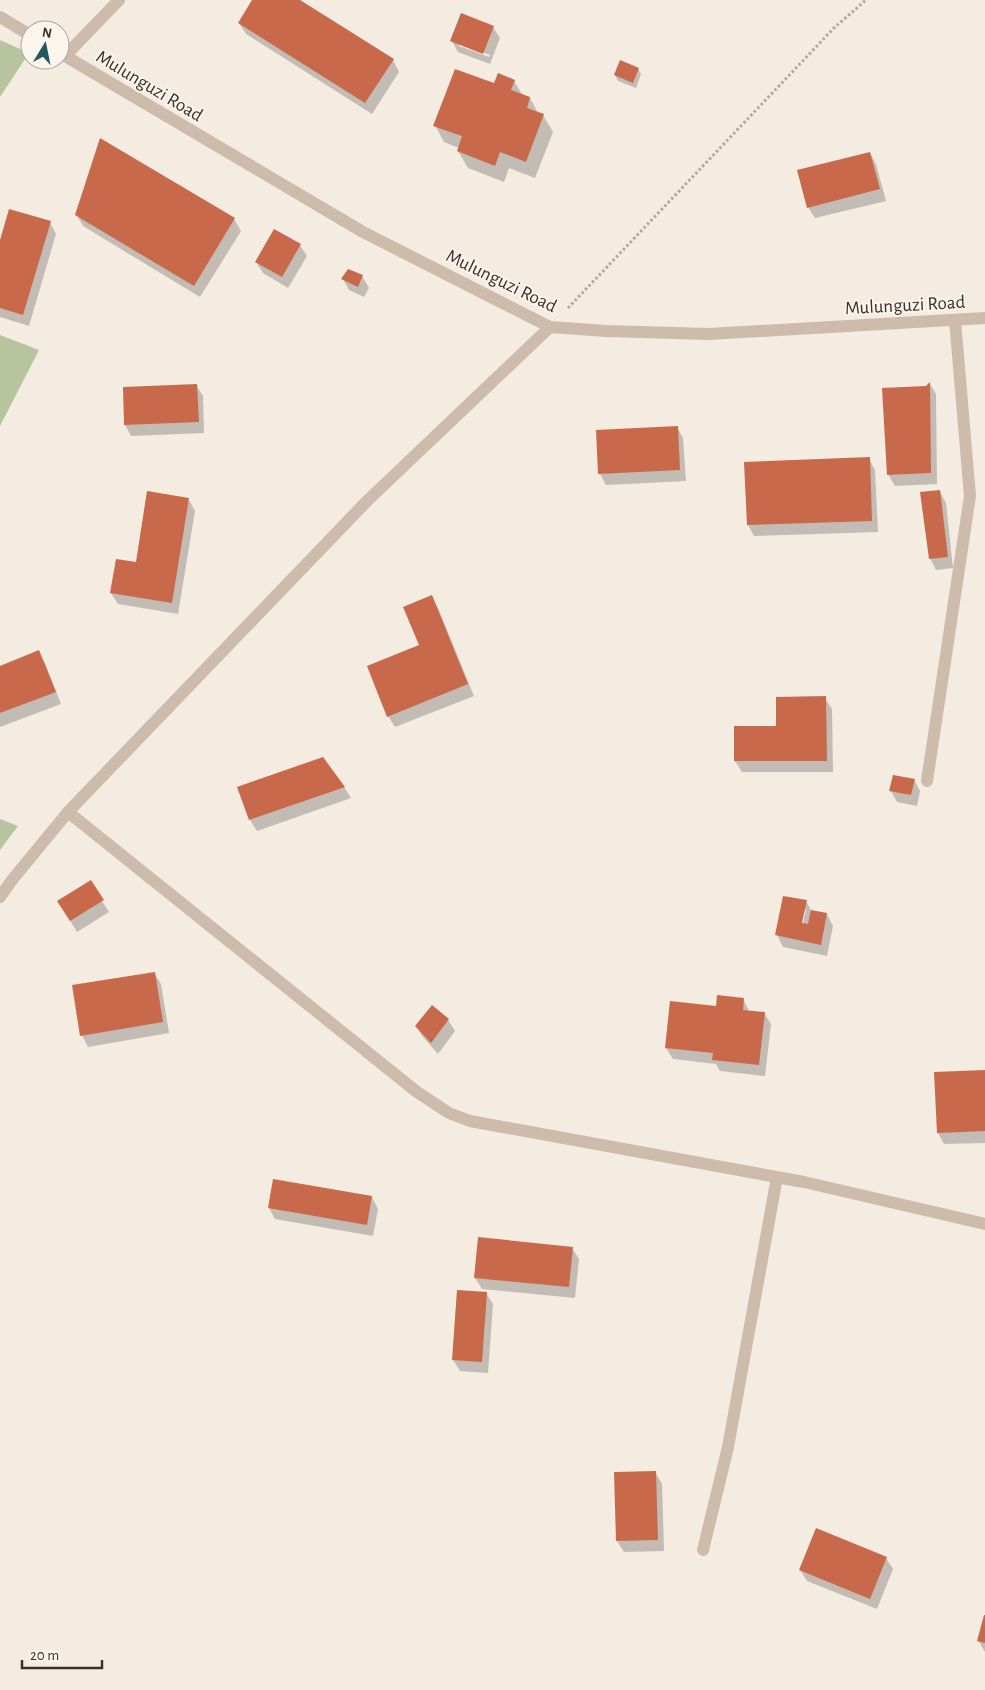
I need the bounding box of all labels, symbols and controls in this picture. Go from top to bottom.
north arrow [20,20,70,70]
text: N [41,25,53,41]
street label: Mulunguzi Road [93,47,206,126]
street label: Mulunguzi Road [443,246,560,316]
street label: Mulunguzi Road [844,293,966,318]
scale bar [22,1638,102,1670]
text: 20 m [30,1648,59,1663]

